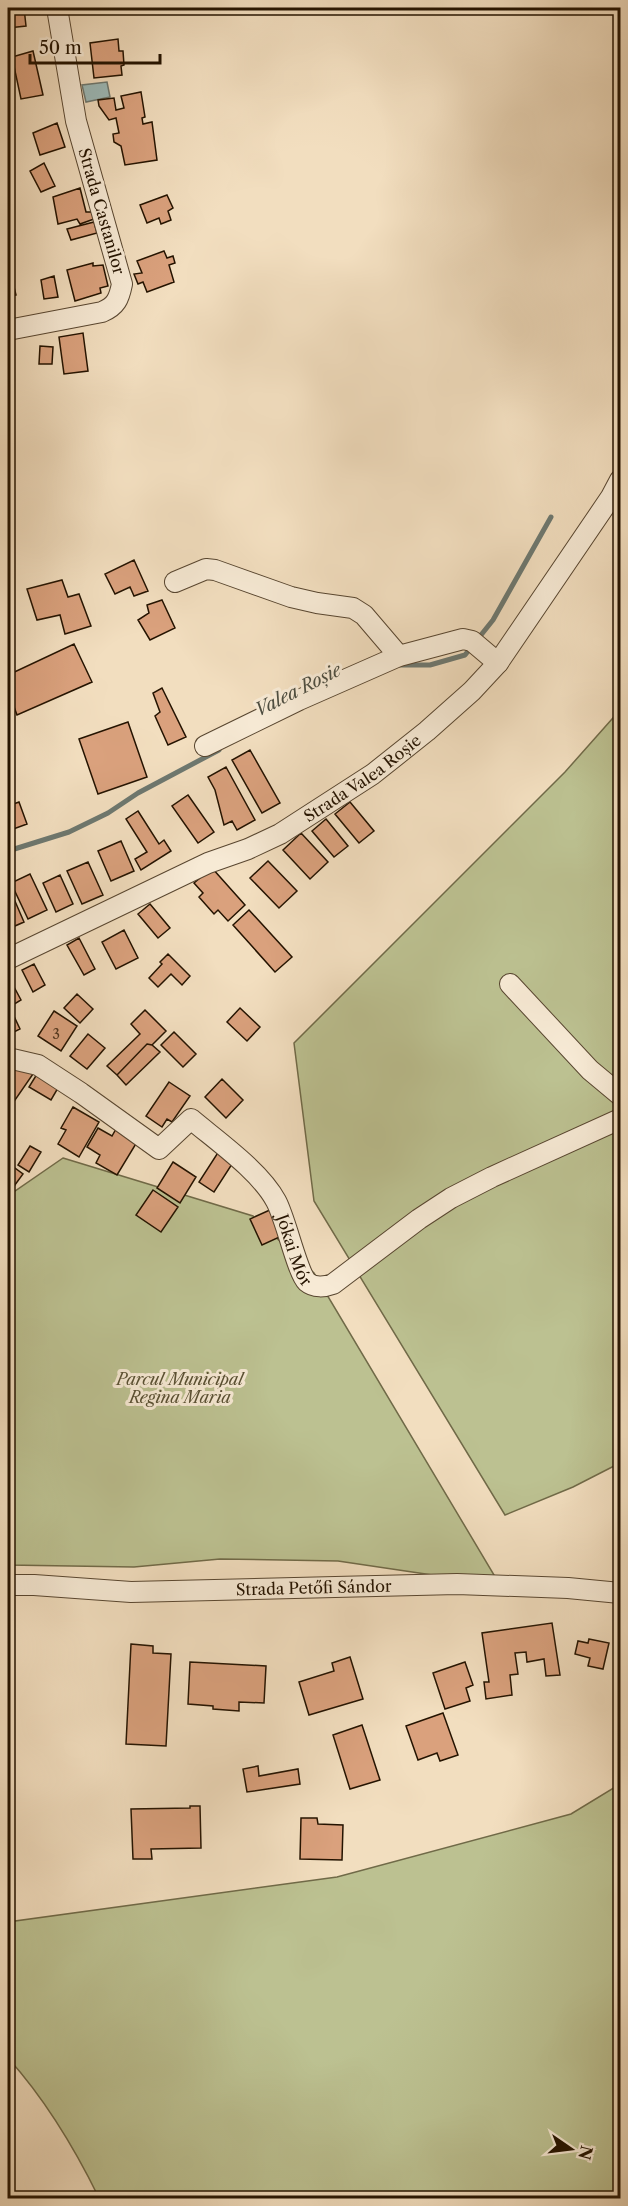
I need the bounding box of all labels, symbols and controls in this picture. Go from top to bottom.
scale bar [30,27,160,65]
text: 50 m [39,37,82,59]
street label: Strada Castanilor [74,146,130,277]
water label: Valea Roșie [251,658,347,722]
street label: Strada Valea Roșie [300,730,425,826]
house number: 3 [52,1025,60,1043]
street label: Jókai Mór [271,1209,316,1290]
park label: Parcul Municipal Regina Maria [115,1369,245,1407]
street label: Strada Petőfi Sándor [236,1576,392,1599]
north arrow [541,2119,601,2179]
text: N [574,2143,597,2162]

